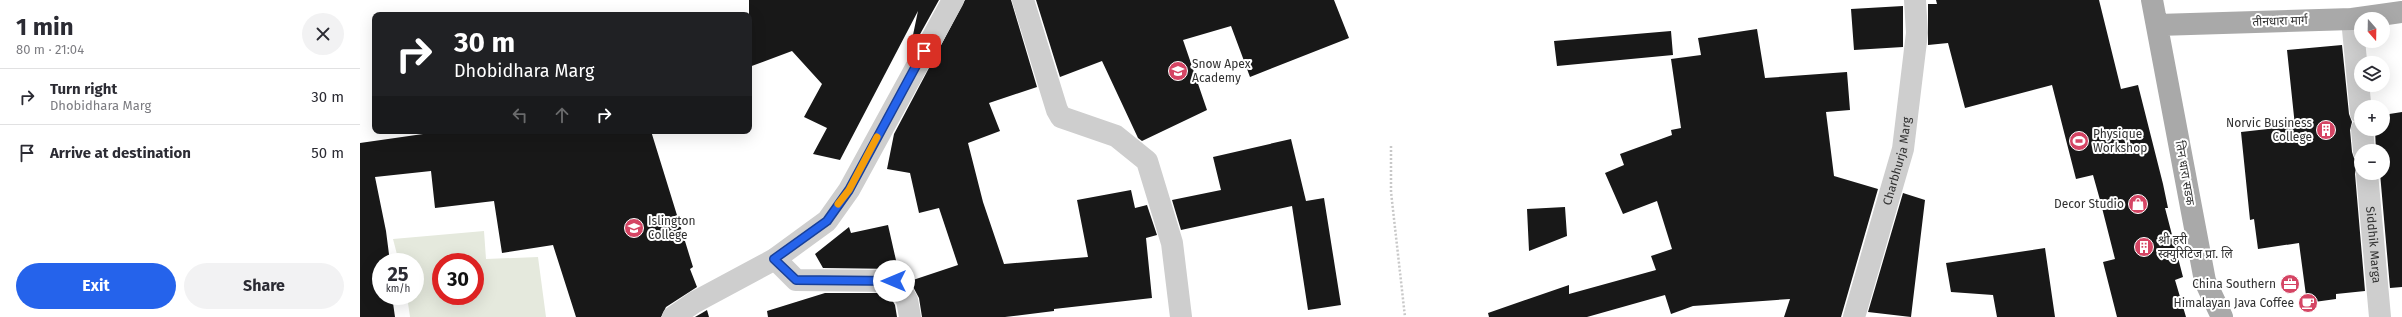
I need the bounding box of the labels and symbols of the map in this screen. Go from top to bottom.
street label: तीनधारा मार्ग [2252,12,2309,29]
north arrow [2354,12,2390,48]
pin [907,34,941,68]
place label: Snow Apex Academy [1192,57,1251,85]
school or university icon: Snow Apex Academy [1167,60,1189,82]
street label: Charbhurja Marg [1880,116,1914,207]
place label: Norvic Business College [2226,116,2312,144]
building icon: Norvic Business College [2315,119,2337,141]
place label: Physique Workshop [2093,127,2147,155]
sports icon: Physique Workshop [2068,130,2090,152]
street label: तिन धारा सडक [2172,139,2199,207]
shop icon: Decor Studio [2127,193,2149,215]
place label: Decor Studio [2054,197,2124,211]
street label: Siddhik Marga [2363,206,2384,284]
place label: Islington College [648,214,696,242]
school or university icon: Islington College [623,217,645,239]
place label: श्री हरी स्क्युरिटिज प्रा. लि [2158,232,2233,262]
building icon: श्री हरी स्क्युरिटिज प्रा. लि [2133,236,2155,258]
speed limit sign: 30 [432,253,484,305]
position arrow [873,260,915,302]
office icon: China Southern [2279,273,2301,295]
place label: China Southern [2192,277,2276,291]
cafe icon: Himalayan Java Coffee [2297,292,2319,314]
place label: Himalayan Java Coffee [2174,296,2294,310]

